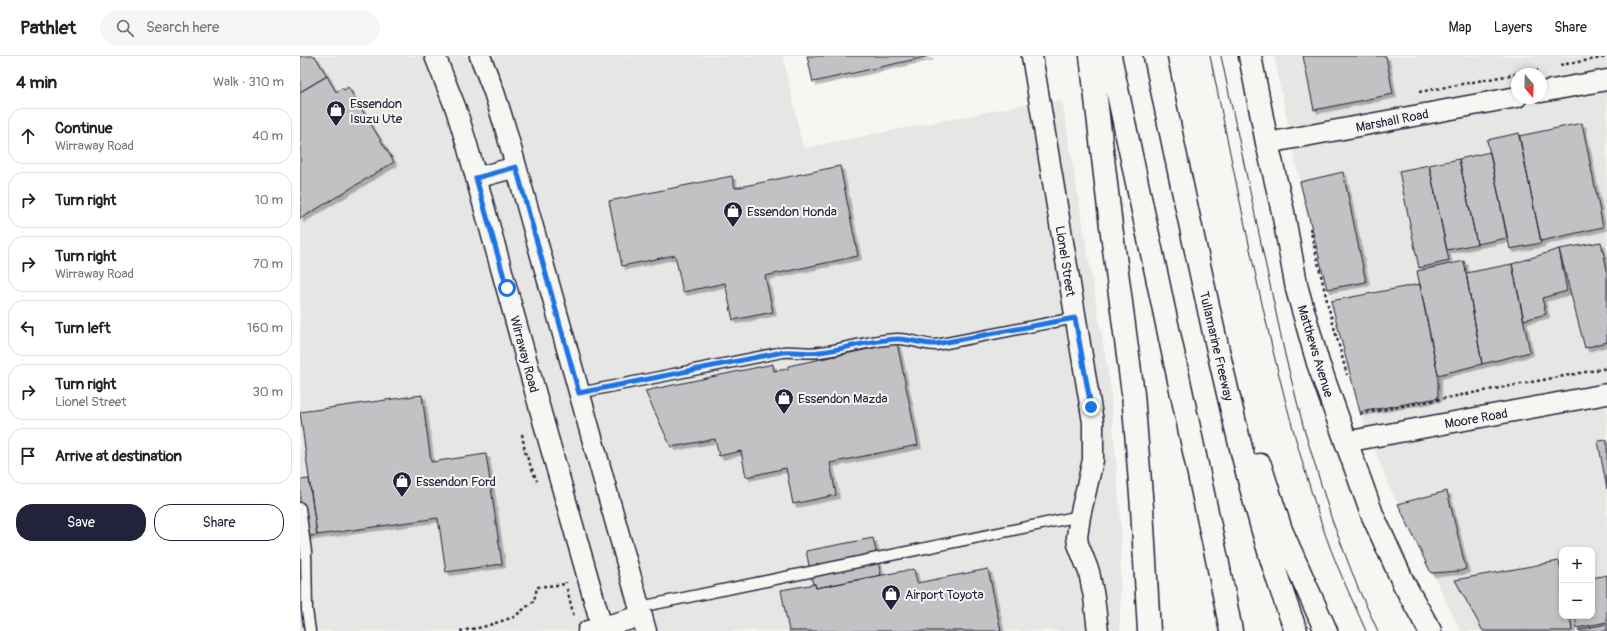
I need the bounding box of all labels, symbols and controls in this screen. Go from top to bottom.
search box [100,10,380,46]
text: Pathlet [20,16,76,40]
icon: search [114,17,136,39]
text: Search here [146,18,219,37]
text: Map [1449,19,1472,36]
text: Layers [1494,19,1532,36]
text: Share [1554,19,1587,36]
north arrow [1511,68,1547,104]
text: 4 min [16,72,57,93]
text: Walk · 310 m [213,74,284,90]
place label: Essendon Isuzu Ute [350,96,403,127]
shop icon: Essendon Isuzu Ute [325,99,347,127]
street label: Marshall Road [1354,106,1430,136]
text: Continue [55,119,113,138]
icon: ahead [17,125,39,147]
text: 40 m [252,128,283,144]
text: Wirraway Road [55,138,134,154]
icon: right [17,189,39,211]
text: Turn right [55,191,116,210]
text: 10 m [255,192,283,208]
shop icon: Essendon Honda [722,200,744,228]
place label: Essendon Honda [747,204,837,220]
street label: Lionel Street [1052,225,1079,298]
text: Turn right [55,247,116,266]
icon: right [17,253,39,275]
text: 70 m [253,256,283,272]
text: Wirraway Road [55,266,134,282]
route start [498,279,516,297]
street label: Tullamarine Freeway [1196,290,1237,403]
street label: Matthews Avenue [1293,303,1337,400]
street label: Wirraway Road [506,314,542,394]
icon: left [17,317,39,339]
text: Turn left [55,319,111,338]
text: 160 m [247,320,283,336]
text: Turn right [55,375,116,394]
icon: right [17,381,39,403]
text: 30 m [253,384,283,400]
shop icon: Essendon Mazda [773,387,795,415]
place label: Essendon Mazda [798,391,888,407]
text: Lionel Street [55,394,126,410]
route end [1082,398,1100,416]
street label: Moore Road [1443,406,1509,432]
icon: arrive [17,445,39,467]
text: Arrive at destination [55,447,182,466]
shop icon: Essendon Ford [391,470,413,498]
place label: Essendon Ford [416,474,496,490]
button: Save [16,504,146,541]
button: Share [154,504,284,541]
map controls [1559,547,1595,619]
button: + [1559,547,1595,583]
shop icon: Airport Toyota [880,583,902,611]
button: − [1559,583,1595,619]
place label: Airport Toyota [905,587,984,603]

